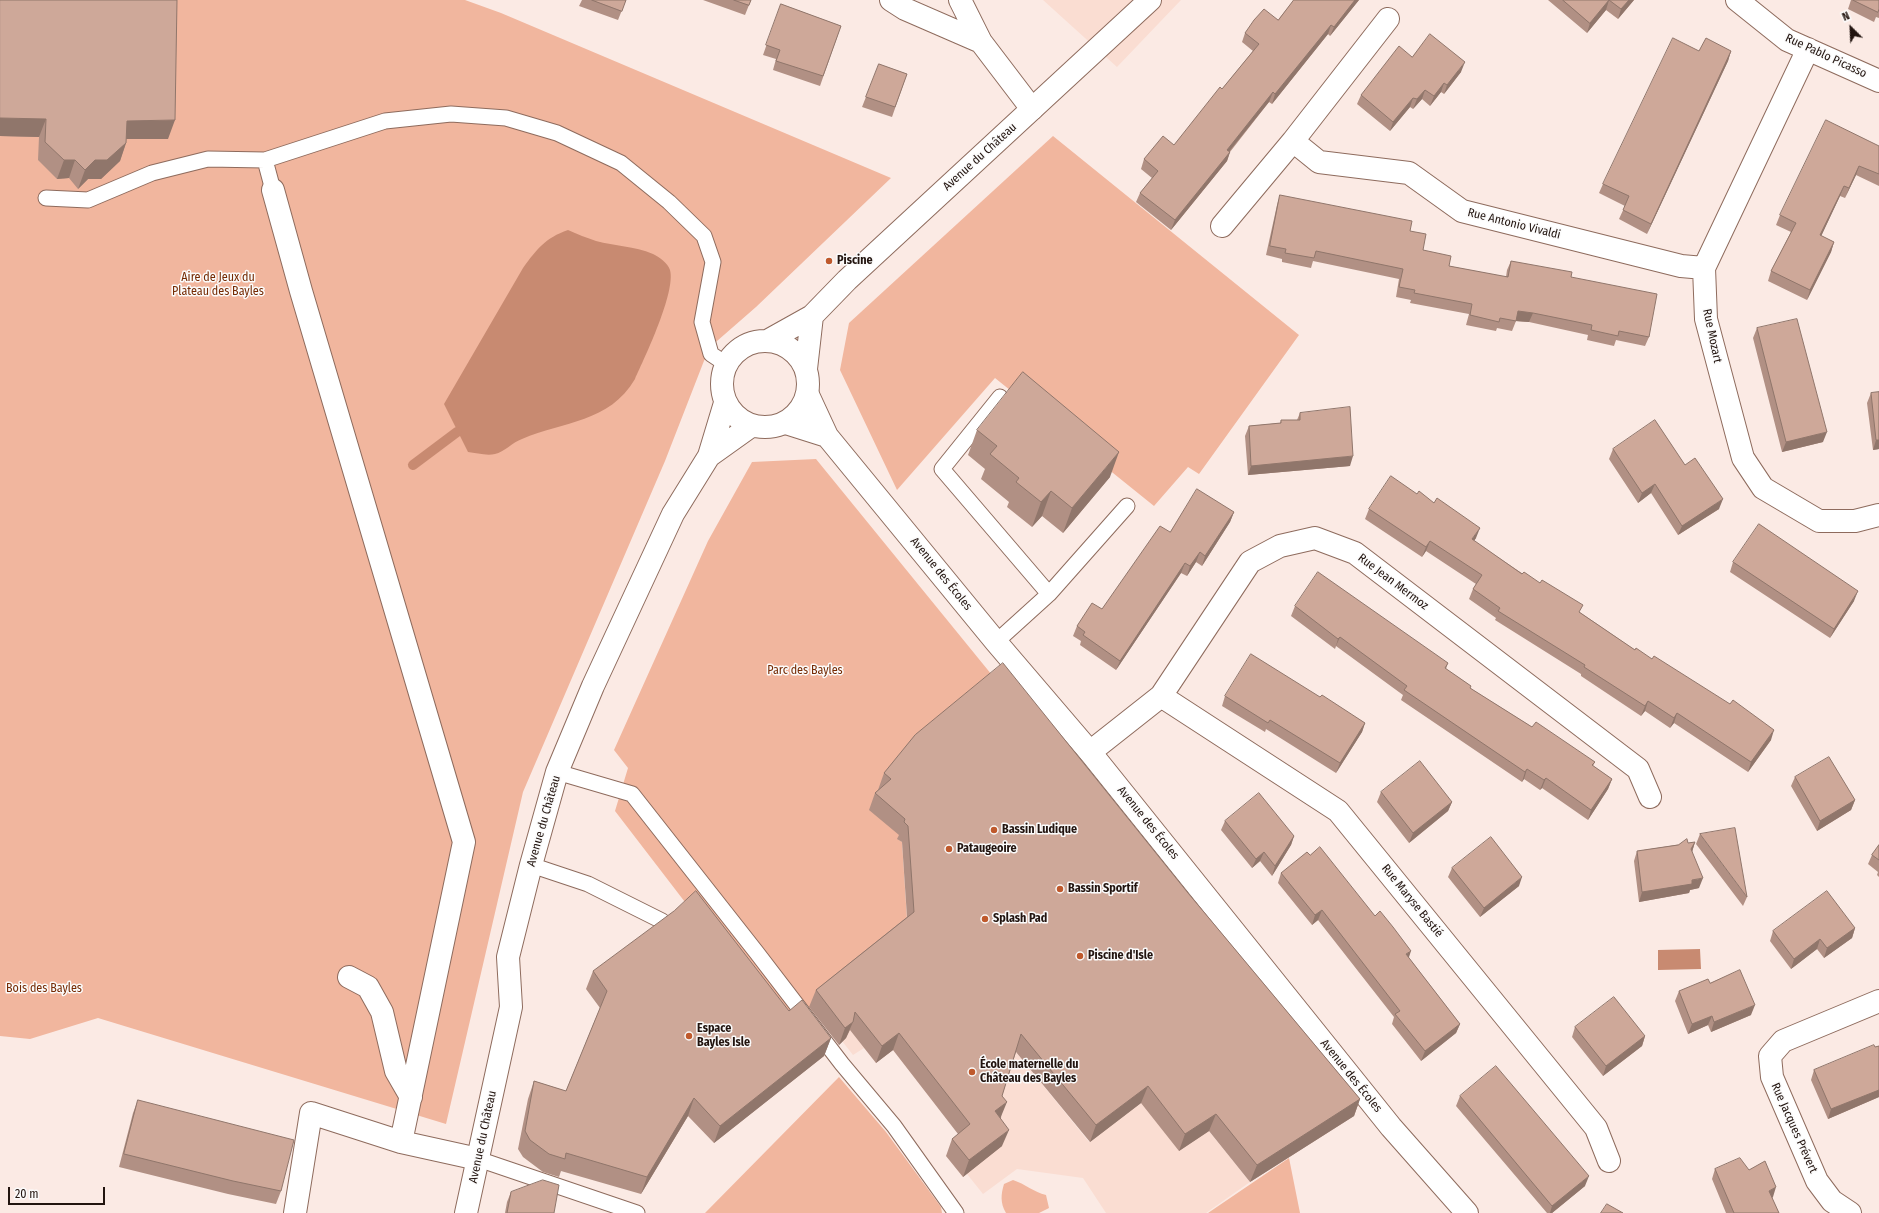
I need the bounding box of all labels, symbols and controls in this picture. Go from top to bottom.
north arrow [1831,8,1871,48]
text: N [1840,9,1852,24]
street label: Rue Pablo Picasso [1783,31,1869,81]
street label: Avenue du Château [940,120,1020,194]
street label: Rue Antonio Vivaldi [1466,205,1562,243]
place label: Piscine [837,254,873,268]
marker: Piscine [824,256,834,266]
park label: Aire de Jeux du Plateau des Bayles [172,271,264,299]
street label: Rue Mozart [1699,308,1725,364]
street label: Avenue des Écoles [907,535,975,613]
street label: Rue Jean Mermoz [1355,551,1431,613]
park label: Parc des Bayles [767,664,843,678]
street label: Avenue du Château [524,774,564,868]
street label: Avenue des Écoles [1114,784,1182,862]
place label: Bassin Ludique [1002,823,1077,837]
marker: Bassin Ludique [989,825,999,835]
place label: Pataugeoire [957,842,1017,856]
marker: Pataugeoire [944,844,954,854]
street label: Rue Maryse Bastié [1378,862,1446,940]
place label: Bassin Sportif [1068,882,1138,896]
marker: Bassin Sportif [1055,884,1065,894]
place label: Splash Pad [993,912,1047,926]
marker: Splash Pad [980,914,990,924]
place label: Piscine d'Isle [1088,949,1153,963]
marker: Piscine d'Isle [1075,951,1085,961]
park label: Bois des Bayles [6,982,82,996]
place label: Espace Bayles Isle [697,1022,750,1050]
marker: Espace Bayles Isle [684,1031,694,1041]
street label: Avenue des Écoles [1317,1037,1385,1115]
place label: École maternelle du Château des Bayles [980,1058,1078,1086]
marker: École maternelle du Château des Bayles [967,1067,977,1077]
street label: Rue Jacques Prévert [1768,1081,1820,1175]
street label: Avenue du Château [466,1089,500,1185]
scale bar [10,1179,107,1205]
text: 20 m [15,1187,39,1201]

